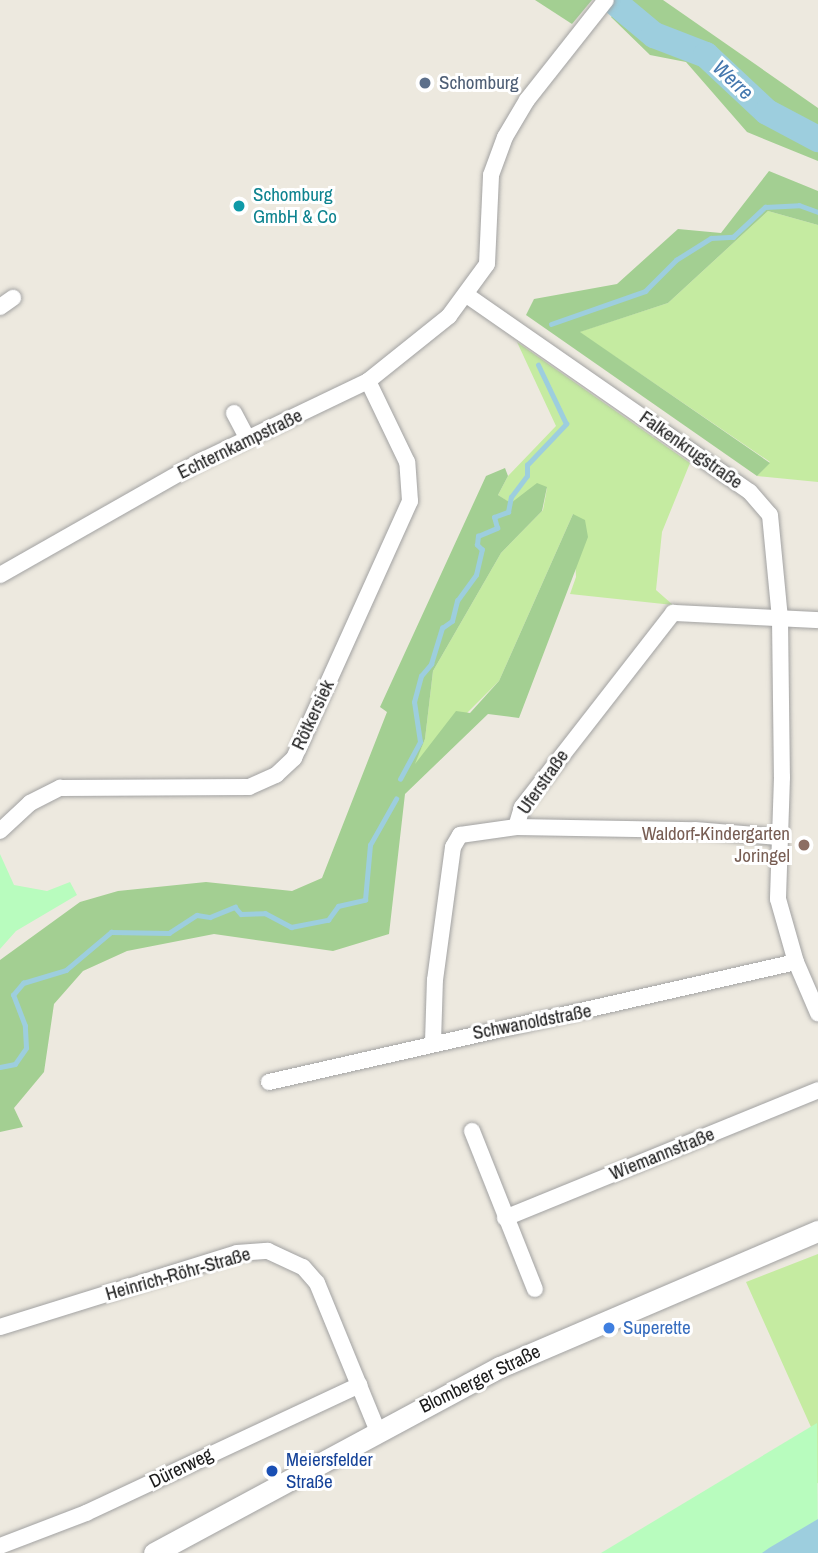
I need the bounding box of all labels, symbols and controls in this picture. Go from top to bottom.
water label: Werre [707,55,759,105]
place label: Schomburg [439,72,519,94]
marker: Schomburg [417,75,433,91]
place label: Schomburg GmbH & Co [253,184,337,228]
marker: Schomburg GmbH & Co [231,198,247,214]
street label: Echternkampstraße [174,404,306,484]
street label: Falkenkrugstraße [635,406,747,494]
street label: Rötkersiek [287,676,339,754]
street label: Uferstraße [513,745,573,819]
place label: Waldorf-Kindergarten Joringel [642,823,790,867]
marker: Waldorf-Kindergarten Joringel [796,837,812,853]
street label: Schwanoldstraße [471,999,593,1045]
street label: Wiemannstraße [606,1123,718,1185]
street label: Heinrich-Röhr-Straße [103,1242,253,1306]
place label: Superette [623,1317,691,1339]
marker: Superette [601,1320,617,1336]
street label: Blomberger Straße [416,1340,544,1418]
street label: Dürerweg [146,1443,216,1493]
place label: Meiersfelder Straße [286,1449,373,1493]
marker: Meiersfelder Straße [264,1463,280,1479]

